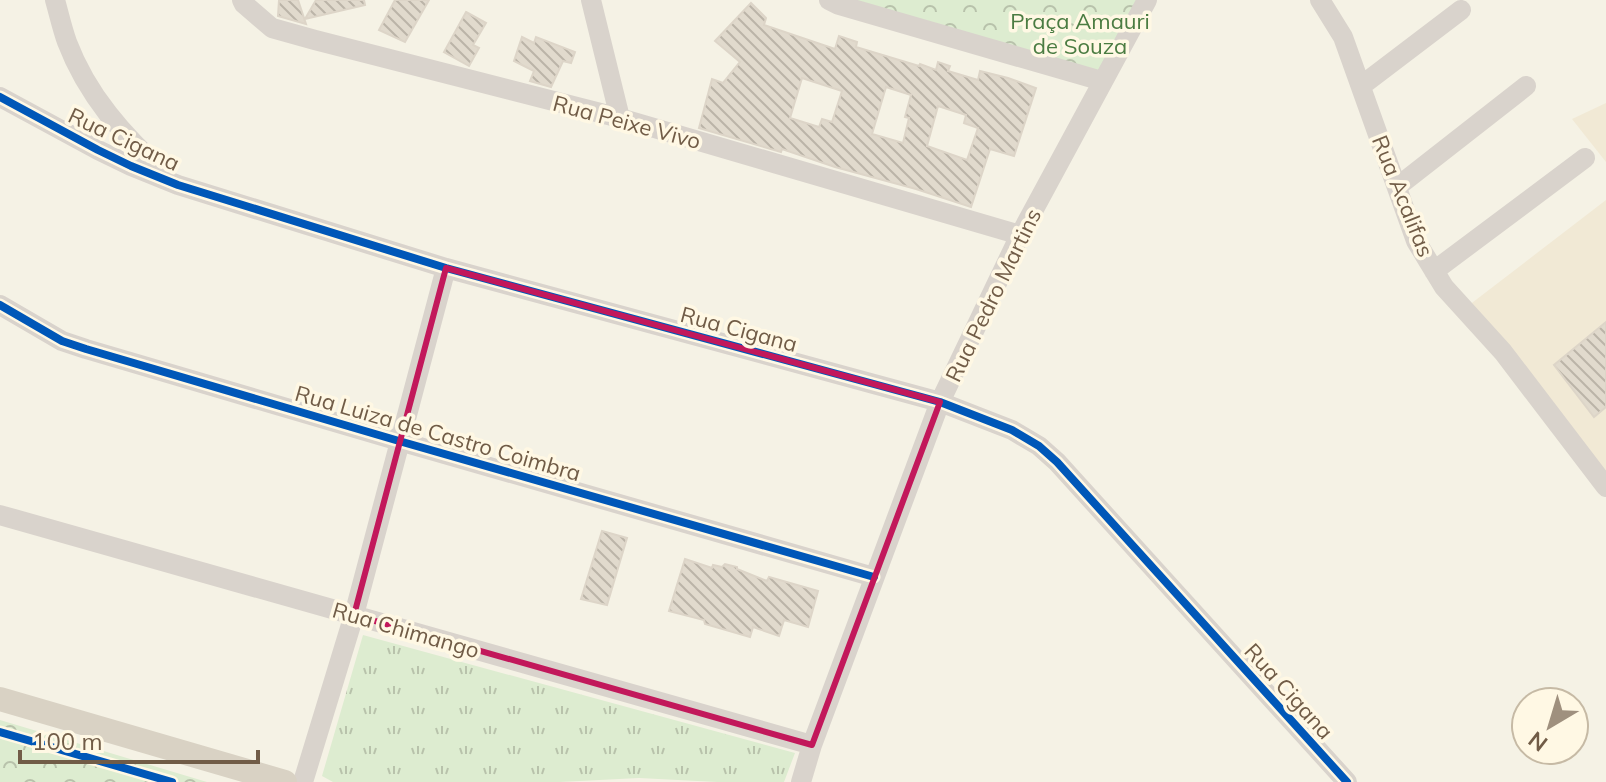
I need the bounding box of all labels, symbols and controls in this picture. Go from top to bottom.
park label: Praça Amauri de Souza [1010,7,1150,60]
street label: Rua Peixe Vivo [550,89,704,155]
street label: Rua Cigana [64,101,184,177]
street label: Rua Acalifas [1366,131,1440,261]
street label: Rua Pedro Martins [939,204,1047,386]
street label: Rua Cigana [678,300,800,358]
street label: Rua Luiza de Castro Coimbra [292,379,584,487]
street label: Rua Chimango [329,596,483,664]
street label: Rua Cigana [1239,637,1339,745]
north arrow [1510,686,1590,766]
scale bar [20,714,258,764]
text: 100 m [32,726,103,756]
text: N [1523,726,1553,758]

